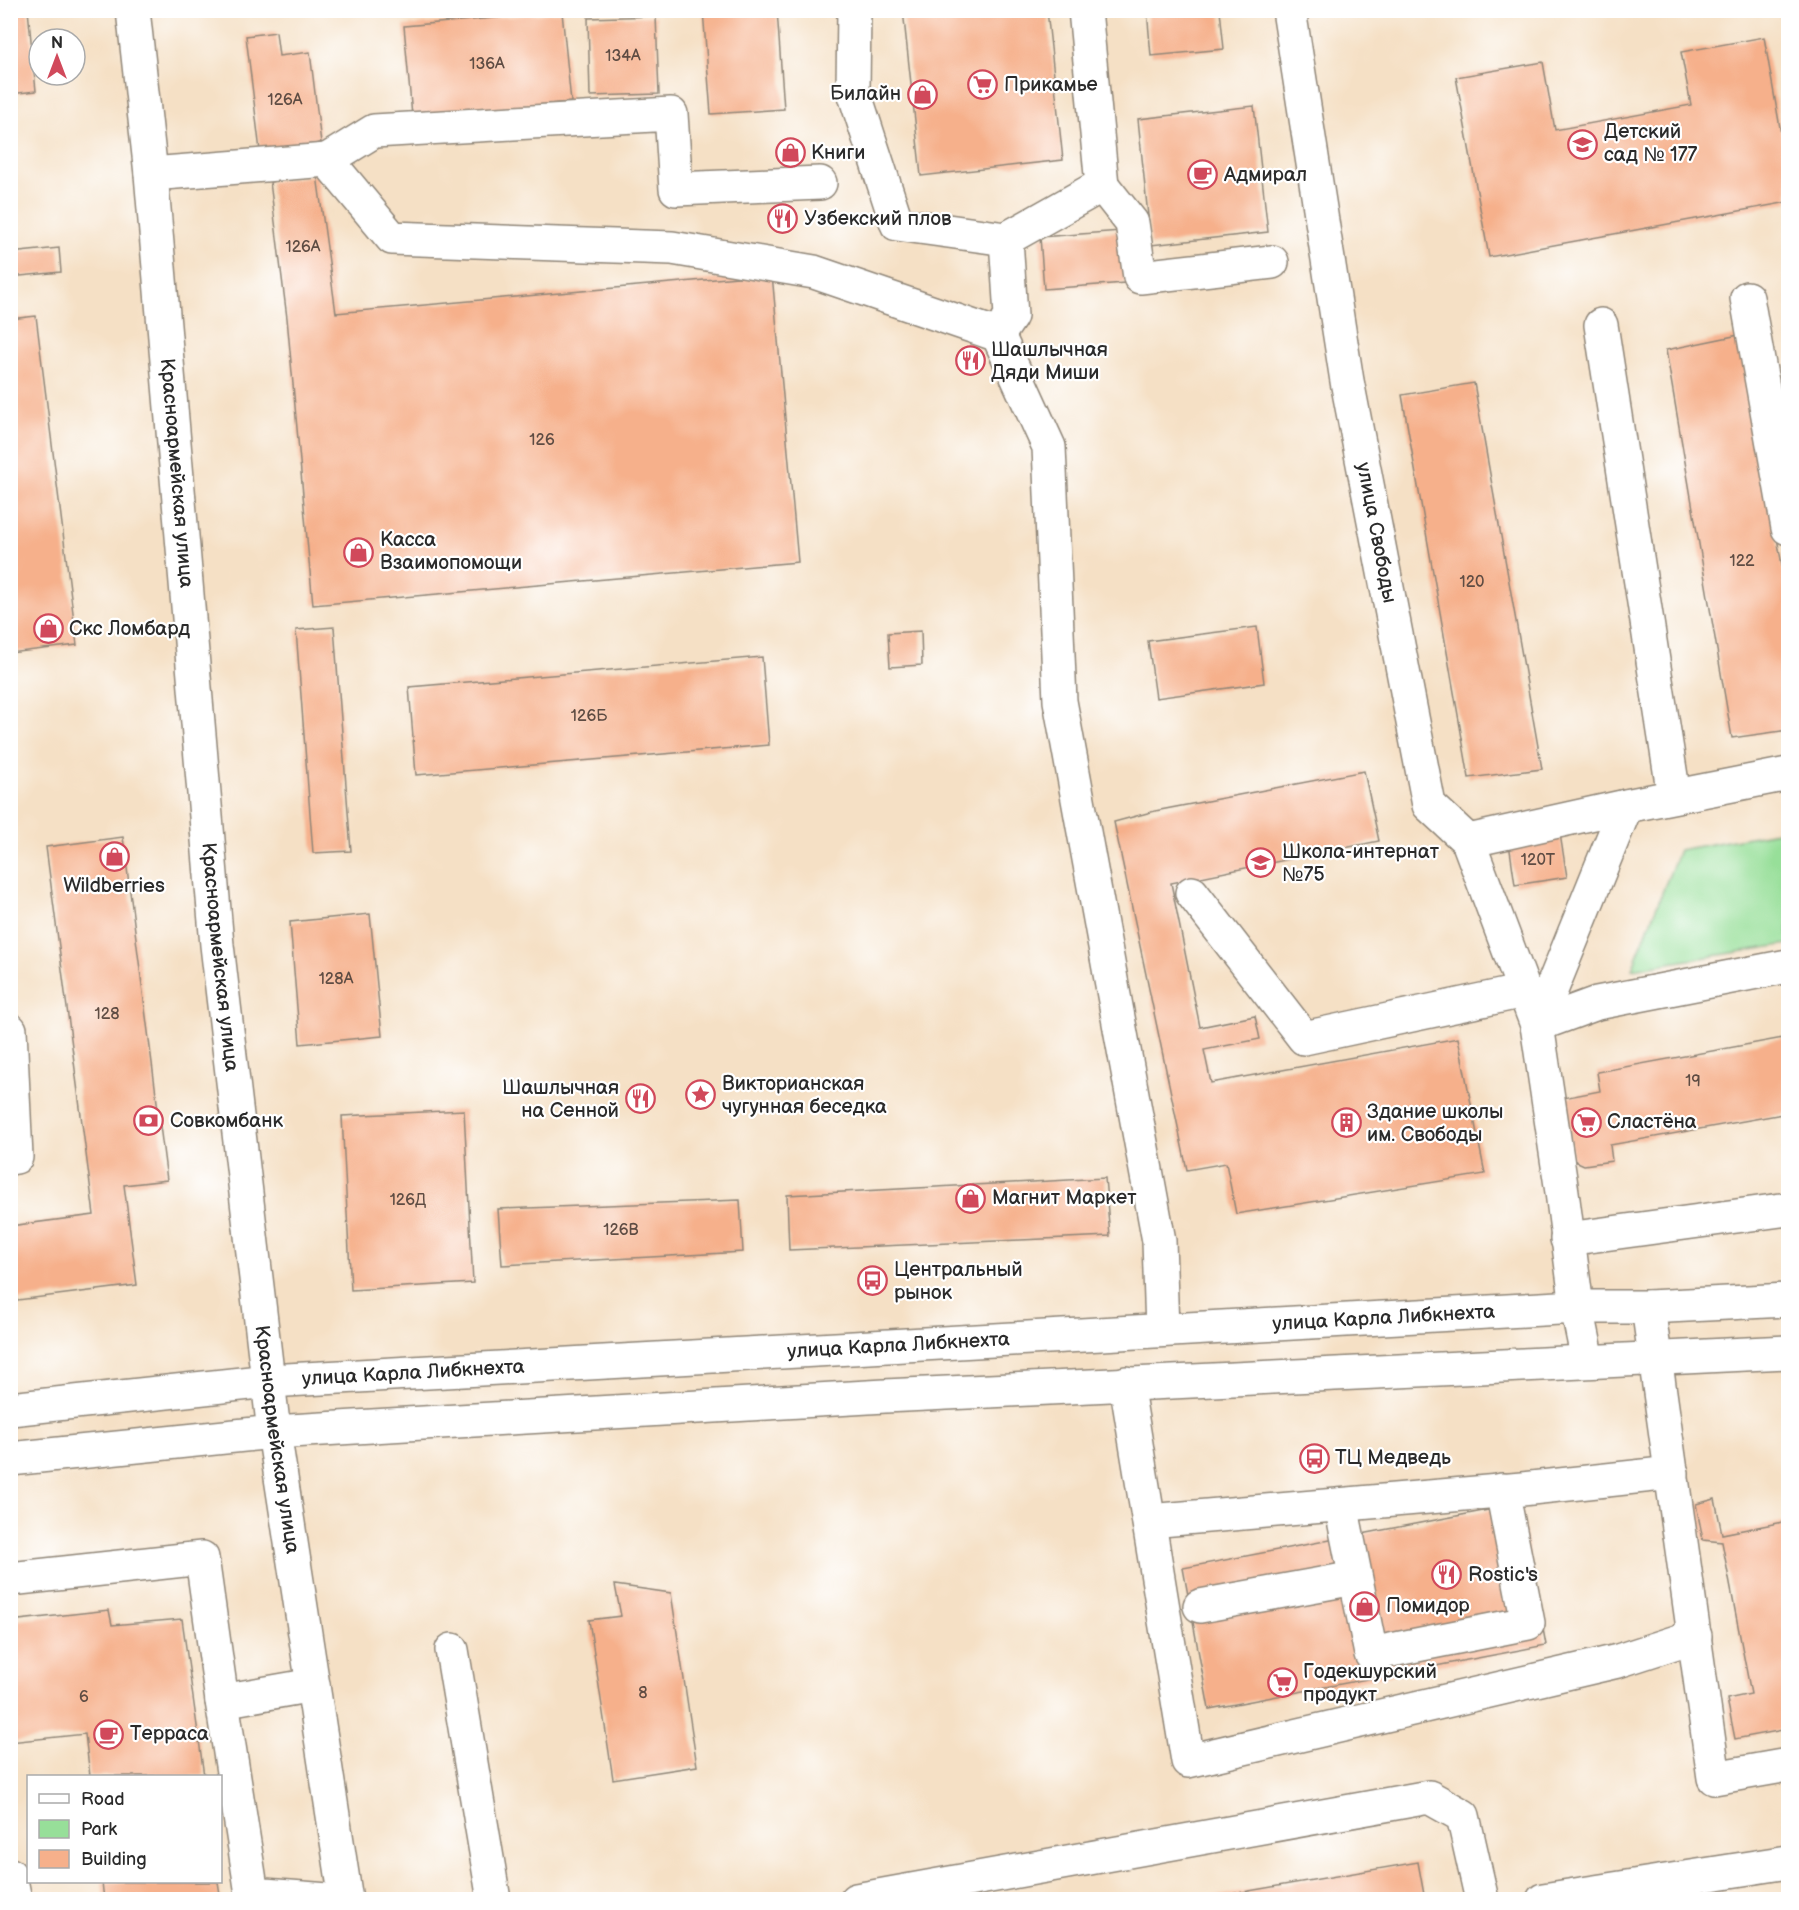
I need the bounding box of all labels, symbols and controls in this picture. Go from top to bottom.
north arrow [27,27,87,87]
text: N [51,34,63,53]
house number: 134А [605,47,641,66]
house number: 136А [469,55,505,74]
supermarket icon: Прикамье [967,69,999,101]
place label: Прикамье [1004,73,1098,97]
shop icon: Билайн [906,78,938,110]
place label: Билайн [830,82,901,106]
house number: 126А [267,91,303,110]
place label: Детский сад № 177 [1604,120,1698,167]
school or university icon: Детский сад № 177 [1567,128,1599,160]
shop icon: Книги [774,137,806,169]
place label: Книги [811,141,865,165]
cafe icon: Адмирал [1187,159,1219,191]
place label: Адмирал [1223,163,1307,187]
restaurant icon: Узбекский плов [767,203,799,235]
place label: Узбекский плов [804,207,952,231]
house number: 126А [285,238,321,257]
place label: Шашлычная Дяди Миши [991,338,1108,385]
restaurant icon: Шашлычная Дяди Миши [954,345,986,377]
street label: Красноармейская улица [155,357,198,589]
house number: 126 [529,431,555,450]
street label: улица Свободы [1351,460,1402,605]
place label: Касса Взаимопомощи [380,528,522,575]
shop icon: Касса Взаимопомощи [343,536,375,568]
house number: 122 [1729,552,1755,571]
house number: 120 [1459,573,1485,592]
shop icon: Скс Ломбард [32,613,64,645]
place label: Скс Ломбард [69,617,190,641]
house number: 126Б [571,707,608,726]
shop icon: Wildberries [98,840,130,872]
place label: Школа-интернат №75 [1282,840,1440,887]
street label: Красноармейская улица [196,841,244,1073]
school or university icon: Школа-интернат №75 [1245,847,1277,879]
house number: 120Т [1521,851,1556,870]
place label: Wildberries [63,874,165,898]
house number: 128А [319,970,354,989]
house number: 128 [95,1005,119,1024]
place label: Викторианская чугунная беседка [722,1072,887,1119]
house number: 19 [1685,1072,1701,1091]
place label: Шашлычная на Сенной [502,1076,619,1123]
place icon: Викторианская чугунная беседка [685,1079,717,1111]
restaurant icon: Шашлычная на Сенной [624,1083,656,1115]
place label: Здание школы им. Свободы [1367,1100,1503,1147]
bank icon: Совкомбанк [133,1105,165,1137]
supermarket icon: Сластёна [1570,1106,1602,1138]
building icon: Здание школы им. Свободы [1330,1107,1362,1139]
place label: Совкомбанк [170,1109,283,1133]
place label: Сластёна [1607,1110,1697,1134]
shop icon: Магнит Маркет [955,1182,987,1214]
place label: Магнит Маркет [992,1186,1137,1210]
house number: 126Д [390,1191,426,1210]
house number: 126В [603,1221,639,1240]
place label: Центральный рынок [894,1258,1023,1305]
bus stop icon: Центральный рынок [857,1265,889,1297]
street label: улица Карла Либкнехта [1272,1300,1496,1336]
street label: Красноармейская улица [250,1324,305,1556]
street label: улица Карла Либкнехта [786,1327,1011,1364]
street label: улица Карла Либкнехта [301,1355,525,1391]
bus stop icon: ТЦ Медведь [1298,1442,1330,1474]
place label: ТЦ Медведь [1335,1446,1451,1470]
restaurant icon: Rostic's [1431,1559,1463,1591]
place label: Rostic's [1468,1563,1538,1587]
shop icon: Помидор [1349,1590,1381,1622]
place label: Помидор [1386,1594,1470,1618]
place label: Годекшурский продукт [1303,1660,1437,1707]
supermarket icon: Годекшурский продукт [1266,1667,1298,1699]
house number: 8 [638,1684,648,1703]
house number: 6 [79,1688,89,1707]
cafe icon: Терраса [93,1718,125,1750]
place label: Терраса [130,1722,209,1746]
legend [27,1775,222,1883]
text: Road [81,1789,125,1810]
text: Park [81,1819,117,1840]
text: Building [81,1849,147,1870]

